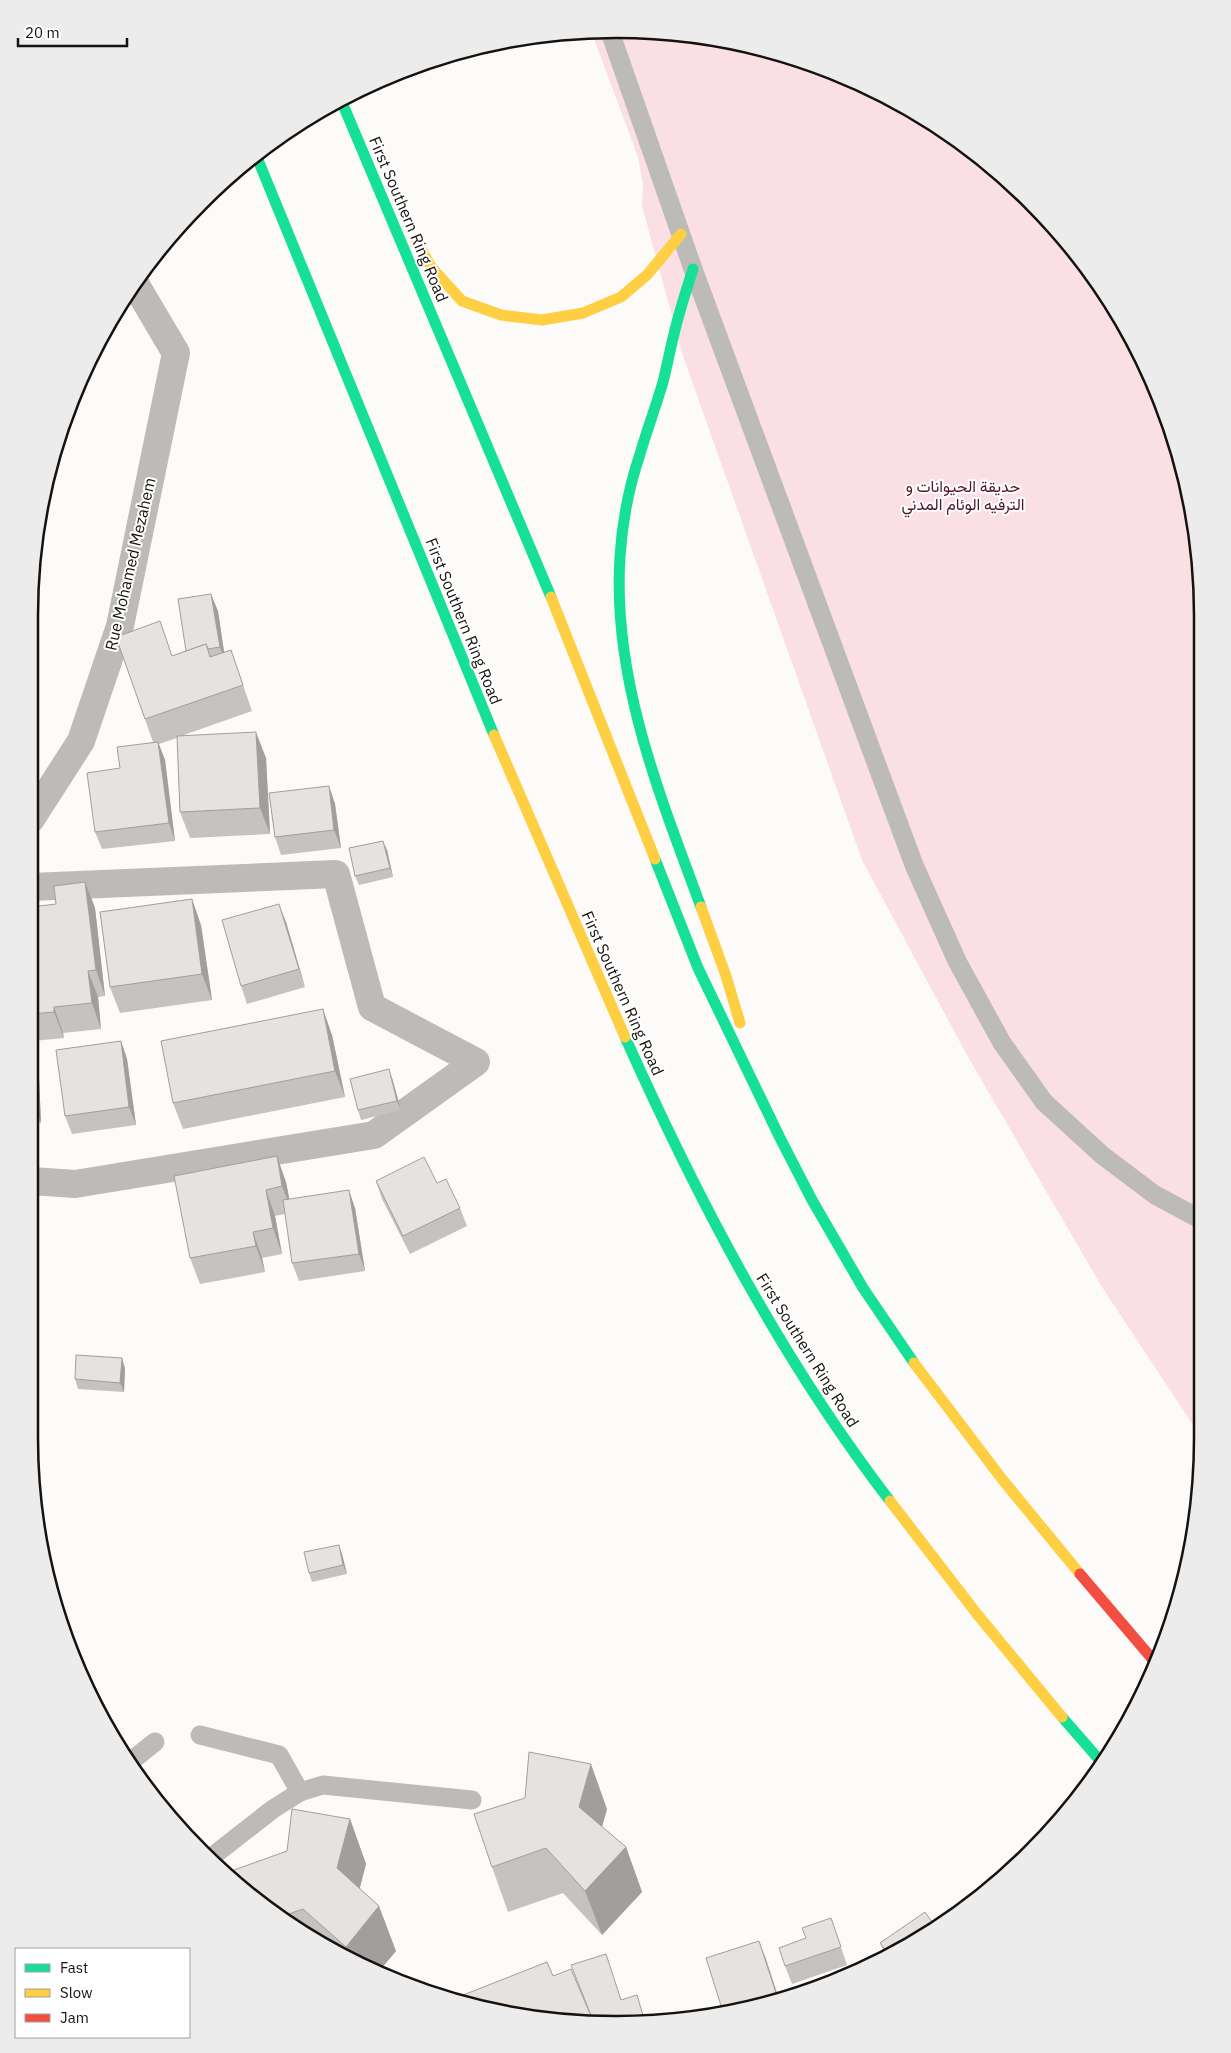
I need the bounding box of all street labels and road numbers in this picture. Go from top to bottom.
street label: First Southern Ring Road [365,133,453,305]
street label: Rue Mohamed Mezahem [100,476,160,652]
street label: First Southern Ring Road [421,535,507,707]
street label: First Southern Ring Road [578,908,668,1078]
street label: First Southern Ring Road [752,1269,864,1431]

